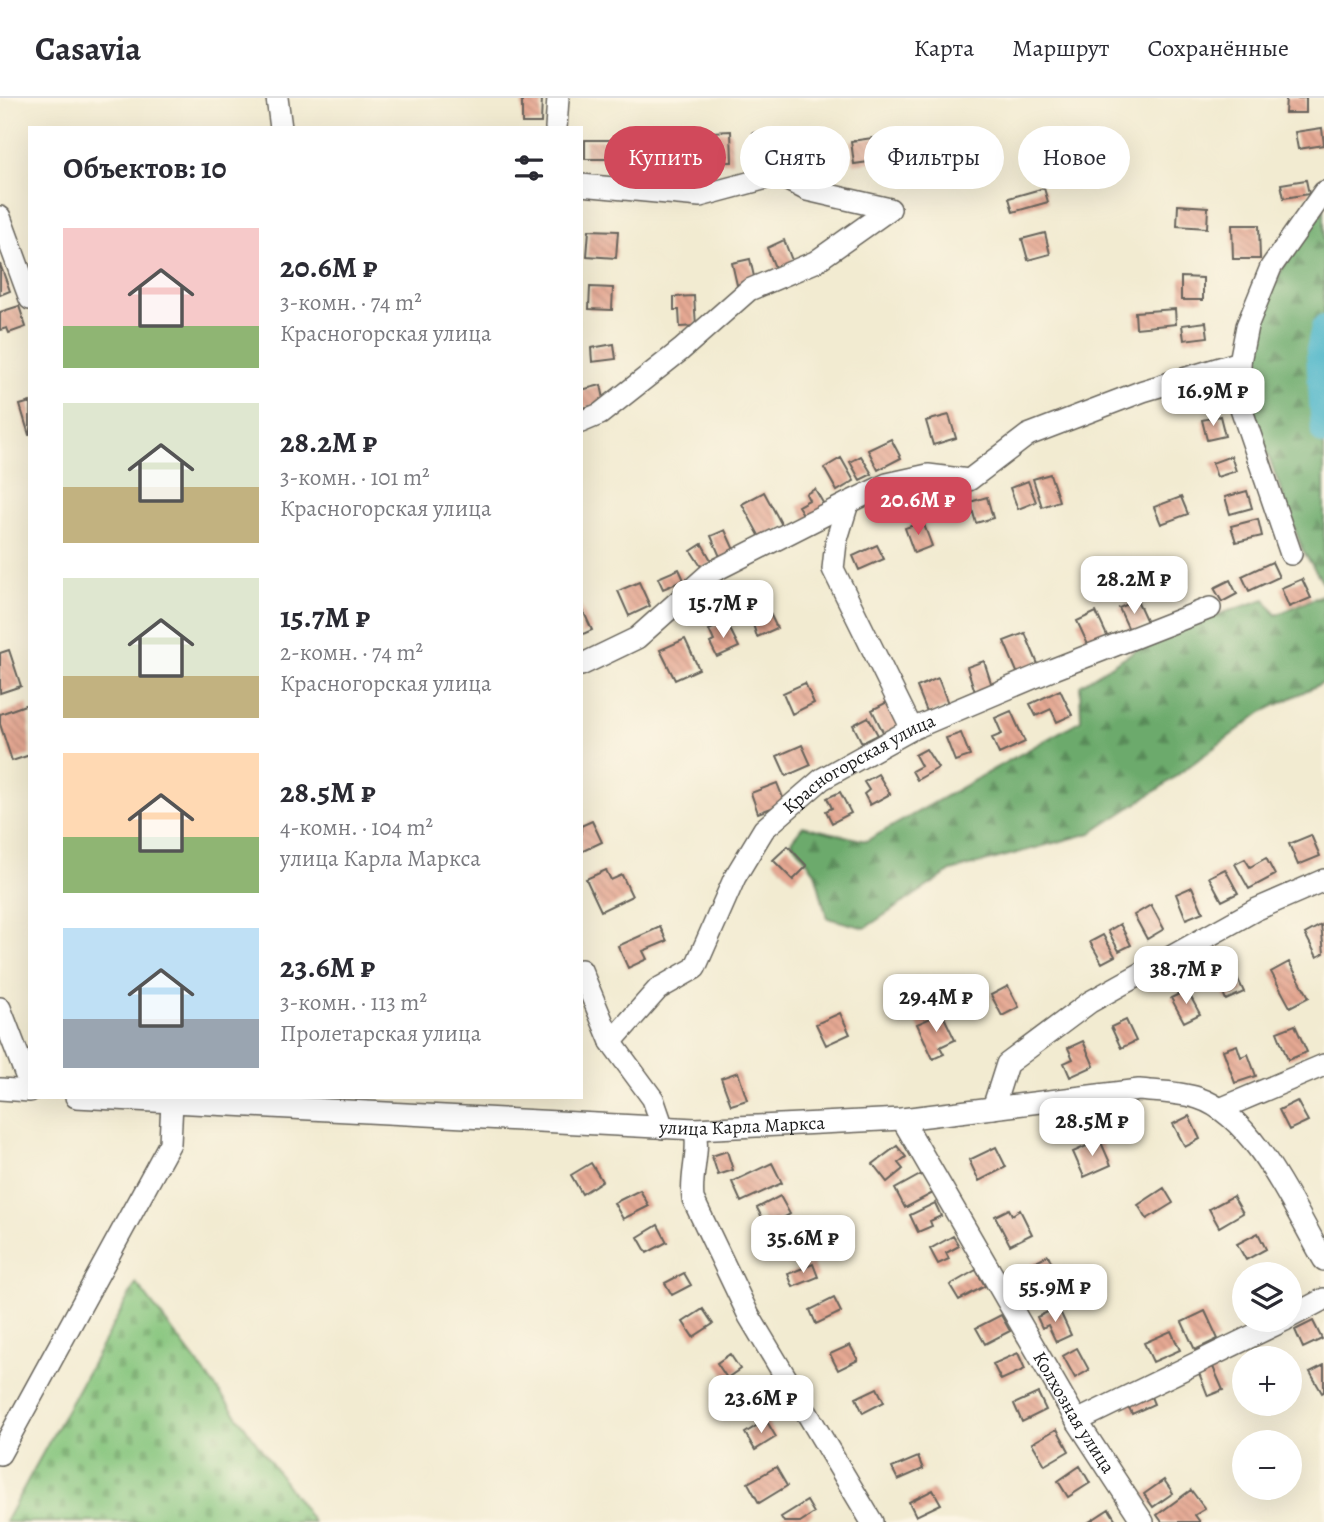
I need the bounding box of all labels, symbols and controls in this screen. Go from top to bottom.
text: Casavia [35,26,141,71]
text: Карта [914,32,974,64]
text: Маршрут [1012,32,1110,64]
text: Сохранённые [1148,32,1289,64]
chip: Купить [604,126,726,189]
chip: Снять [740,126,850,189]
chip: Фильтры [864,126,1004,189]
chip: Новое [1018,126,1130,189]
text: Объектов: 10 [63,148,226,188]
icon: filters [510,149,548,187]
text: 20.6M ₽ [280,247,378,287]
icon: home [119,256,203,340]
text: 3-комн. · 74 m² [280,287,422,318]
text: Красногорская улица [280,318,492,349]
pin: 16.9M ₽ [1148,368,1278,428]
text: 16.9M ₽ [1178,375,1248,406]
text: 28.2M ₽ [280,422,377,462]
icon: home [119,431,203,515]
text: 3-комн. · 101 m² [280,462,430,493]
pin: 20.6M ₽ [853,478,983,537]
text: 20.6M ₽ [881,484,955,515]
text: Красногорская улица [280,493,492,524]
pin: 28.2M ₽ [1069,556,1199,616]
text: 28.2M ₽ [1097,563,1171,594]
pin: 15.7M ₽ [658,580,788,640]
text: 15.7M ₽ [688,587,758,618]
text: 15.7M ₽ [280,597,370,637]
icon: home [119,606,203,690]
text: 2-комн. · 74 m² [280,637,423,668]
text: Красногорская улица [280,668,492,699]
street label: Красногорская улица [777,708,939,820]
text: 28.5M ₽ [280,772,376,812]
icon: home [119,781,203,865]
text: 4-комн. · 104 m² [280,812,433,843]
text: улица Карла Маркса [280,843,481,874]
pin: 38.7M ₽ [1121,946,1251,1006]
text: 23.6M ₽ [280,947,375,987]
text: 38.7M ₽ [1150,953,1222,984]
icon: home [119,956,203,1040]
pin: 29.4M ₽ [871,974,1001,1034]
text: 29.4M ₽ [899,981,973,1012]
text: 3-комн. · 113 m² [280,987,427,1018]
text: Пролетарская улица [280,1018,481,1049]
pin: 28.5M ₽ [1027,1098,1157,1158]
text: 28.5M ₽ [1055,1105,1129,1136]
street label: улица Карла Маркса [658,1110,826,1142]
pin: 35.6M ₽ [738,1216,868,1275]
text: 35.6M ₽ [767,1222,839,1253]
map controls [1232,1262,1302,1500]
button: layers [1232,1262,1302,1332]
pin: 55.9M ₽ [990,1264,1120,1324]
text: 55.9M ₽ [1019,1271,1091,1302]
button: + [1232,1346,1302,1416]
street label: Колхозная улица [1026,1347,1121,1479]
pin: 23.6M ₽ [696,1376,826,1435]
text: 23.6M ₽ [724,1382,798,1413]
button: − [1232,1430,1302,1500]

